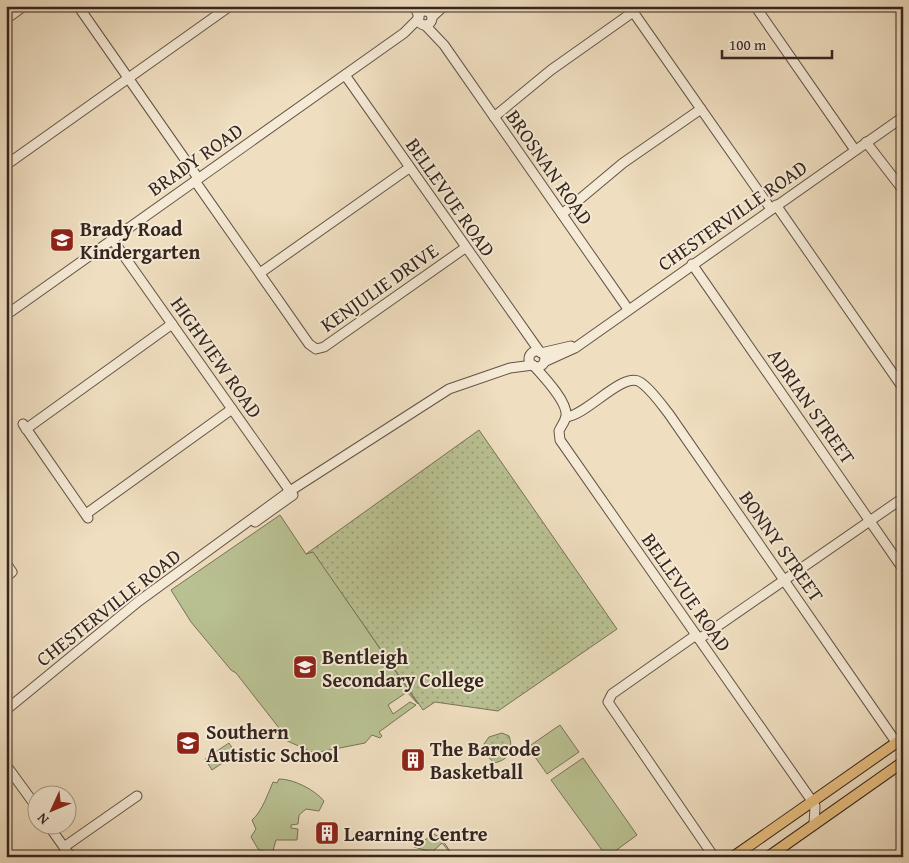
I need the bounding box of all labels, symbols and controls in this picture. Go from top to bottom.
scale bar [722,28,832,60]
text: 100 m [729,34,767,55]
street label: BROSNAN ROAD [499,103,601,231]
street label: BRADY ROAD [141,115,249,203]
street label: BELLEVUE ROAD [399,132,503,262]
street label: CHESTERVILLE ROAD [651,152,813,278]
place label: Brady Road Kindergarten [80,214,201,266]
school or university icon: Brady Road Kindergarten [49,227,75,253]
street label: KENJULIE DRIVE [314,236,444,338]
street label: HIGHVIEW ROAD [164,290,270,424]
street label: ADRIAN STREET [761,342,863,470]
street label: BONNY STREET [733,484,831,608]
street label: BELLEVUE ROAD [635,527,739,657]
street label: CHESTERVILLE ROAD [29,541,187,673]
place label: Bentleigh Secondary College [322,642,484,694]
school or university icon: Bentleigh Secondary College [292,654,318,680]
place label: Southern Autistic School [206,717,339,769]
school or university icon: Southern Autistic School [175,730,201,756]
place label: The Barcode Basketball [430,734,541,786]
building icon: The Barcode Basketball [400,747,426,773]
north arrow [28,786,78,836]
text: N [32,808,53,829]
place label: Learning Centre [344,819,488,848]
building icon: Learning Centre [314,820,340,846]

